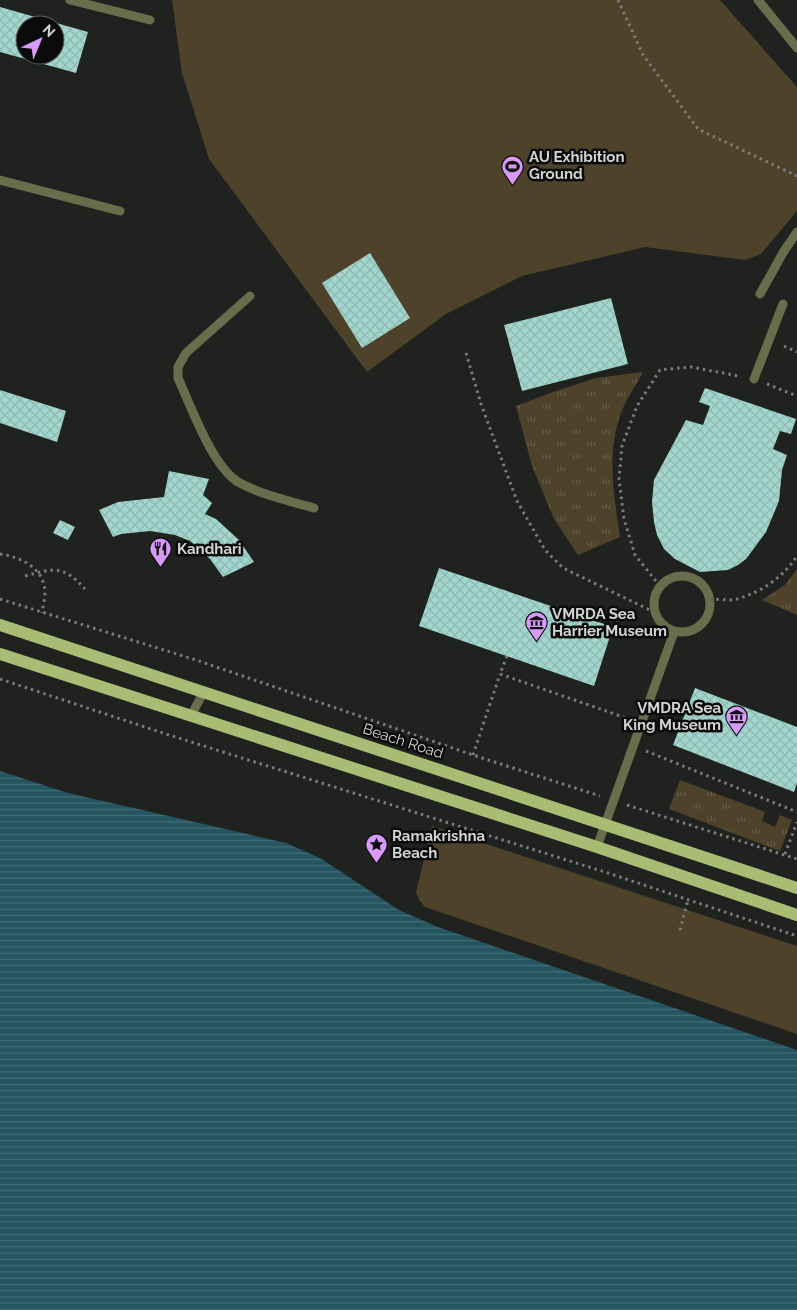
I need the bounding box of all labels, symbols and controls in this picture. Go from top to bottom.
north arrow [15,15,65,65]
text: N [40,21,58,40]
place label: AU Exhibition Ground [529,148,624,183]
sports icon: AU Exhibition Ground [501,154,525,185]
restaurant icon: Kandhari [149,537,173,568]
place label: Kandhari [177,540,242,558]
place label: VMRDA Sea Harrier Museum [552,605,667,640]
museum icon: VMRDA Sea Harrier Museum [524,611,548,642]
place label: VMDRA Sea King Museum [623,699,721,734]
museum icon: VMDRA Sea King Museum [725,705,749,736]
street label: Beach Road [360,719,446,763]
place label: Ramakrishna Beach [392,827,486,862]
place icon: Ramakrishna Beach [364,833,388,864]

